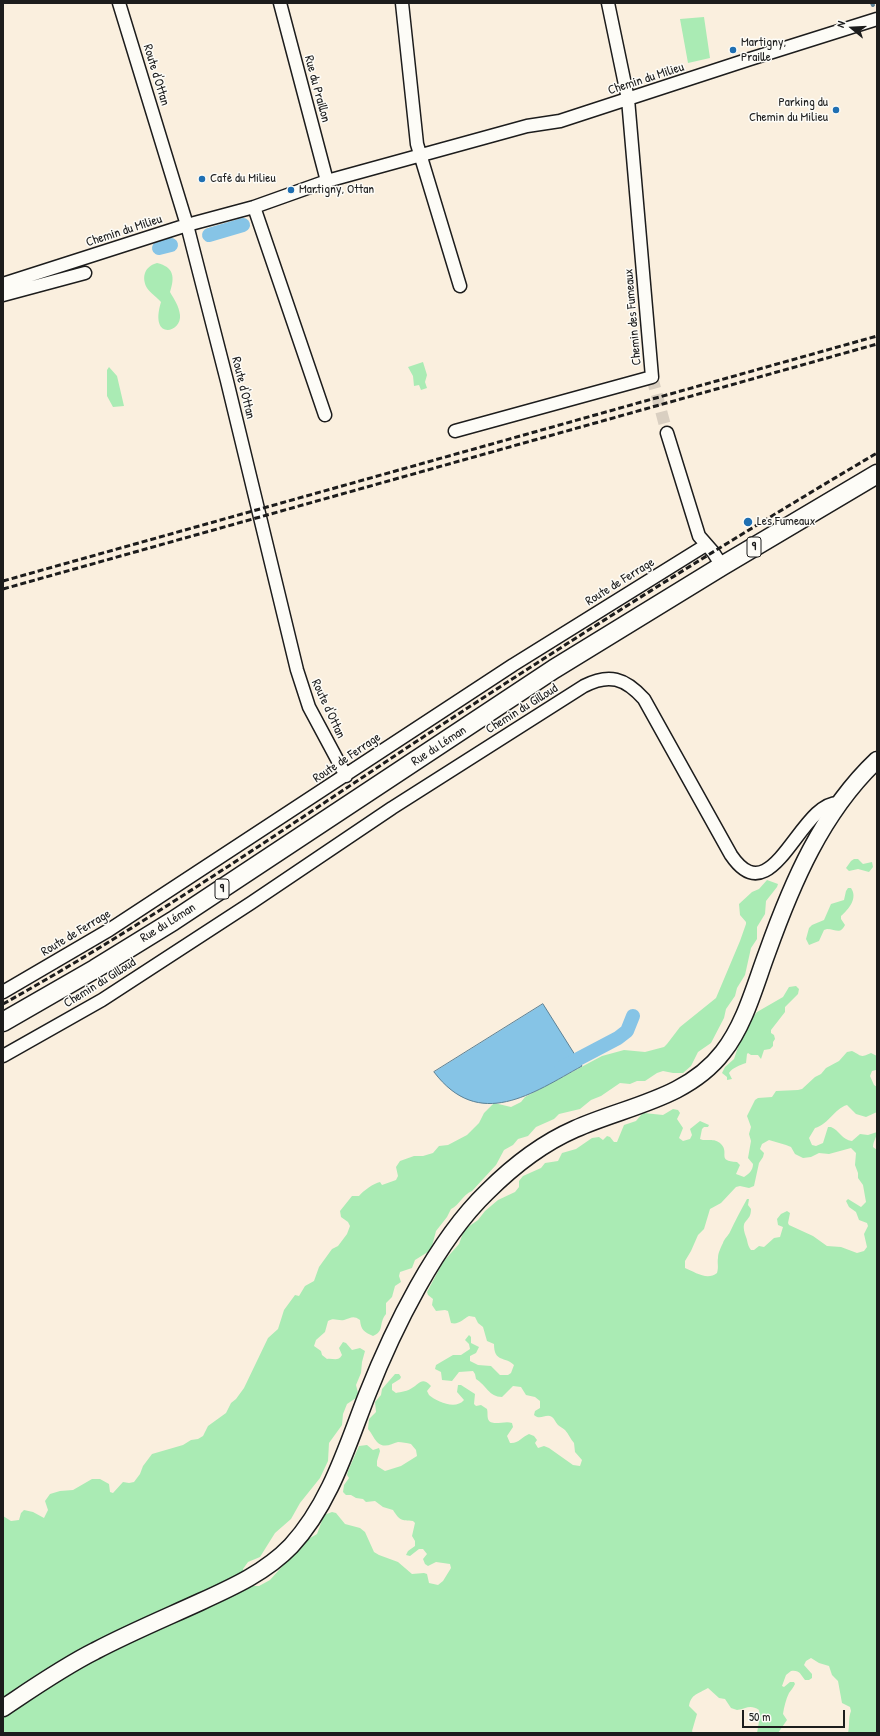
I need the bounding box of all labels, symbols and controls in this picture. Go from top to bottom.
north arrow [832,8,872,48]
text: N [833,19,848,29]
place label: Martigny, Praille [741,35,786,66]
street label: Route d'Ottan [139,42,173,108]
marker: Martigny, Praille [728,45,738,55]
street label: Rue du Praillon [301,54,333,124]
street label: Chemin du Milieu [606,59,686,99]
place label: Parking du Chemin du Milieu [749,95,828,126]
marker: Parking du Chemin du Milieu [831,105,841,115]
place label: Café du Milieu [210,171,276,187]
marker: Café du Milieu [197,174,207,184]
place label: Martigny, Ottan [299,182,374,198]
marker: Martigny, Ottan [286,185,296,195]
street label: Chemin du Milieu [84,211,164,251]
street label: Chemin des Fumeaux [621,268,645,366]
street label: Route d'Ottan [228,355,258,421]
place label: Les Fumeaux [757,514,815,530]
marker: Les Fumeaux [742,516,754,528]
road number: 9 [747,537,761,557]
street label: Route de Ferrage [583,555,657,609]
street label: Route d'Ottan [308,677,348,741]
street label: Chemin du Gilloud [483,681,561,737]
street label: Rue du Léman [409,722,469,770]
street label: Route de Ferrage [310,730,384,786]
road number: 9 [215,879,229,899]
street label: Rue du Léman [137,900,199,946]
street label: Route de Ferrage [38,906,114,960]
street label: Chemin du Gilloud [61,955,139,1011]
scale bar [744,1702,847,1728]
text: 50 m [749,1708,770,1725]

